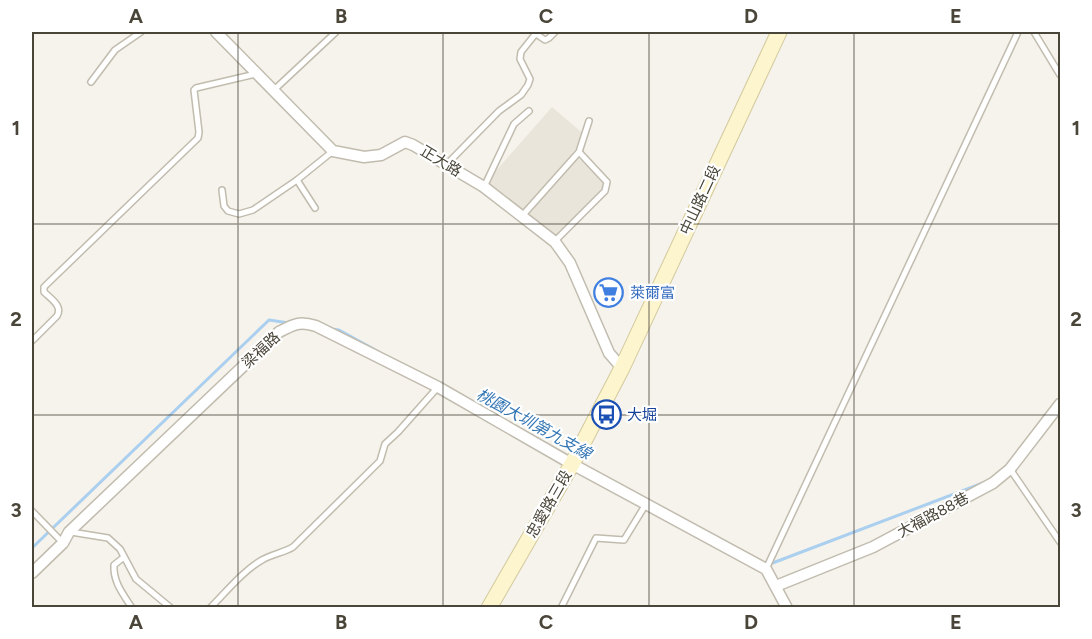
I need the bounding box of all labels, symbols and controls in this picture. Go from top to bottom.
text: A [129,4,144,28]
text: B [335,4,347,28]
text: C [539,4,553,28]
text: D [744,4,758,28]
text: E [950,4,962,28]
text: 1 [12,116,20,140]
text: 1 [1072,116,1080,140]
street label: 正大路 [417,142,465,180]
street label: 中山路二段 [676,162,724,238]
supermarket icon: 萊爾富 [593,277,625,309]
place label: 萊爾富 [630,284,675,302]
text: 2 [10,307,22,331]
text: 2 [1070,307,1082,331]
street label: 梁福路 [238,328,284,372]
water label: 桃園大圳第九支線 [473,385,596,464]
bus stop icon: 大堀 [590,399,622,431]
place label: 大堀 [627,406,657,424]
street label: 忠愛路三段 [522,467,576,541]
street label: 大福路88巷 [894,489,972,541]
text: 3 [10,498,22,522]
text: 3 [1070,498,1082,522]
text: A [129,610,144,634]
text: B [335,610,347,634]
text: C [539,610,553,634]
text: D [744,610,758,634]
text: E [950,610,962,634]

